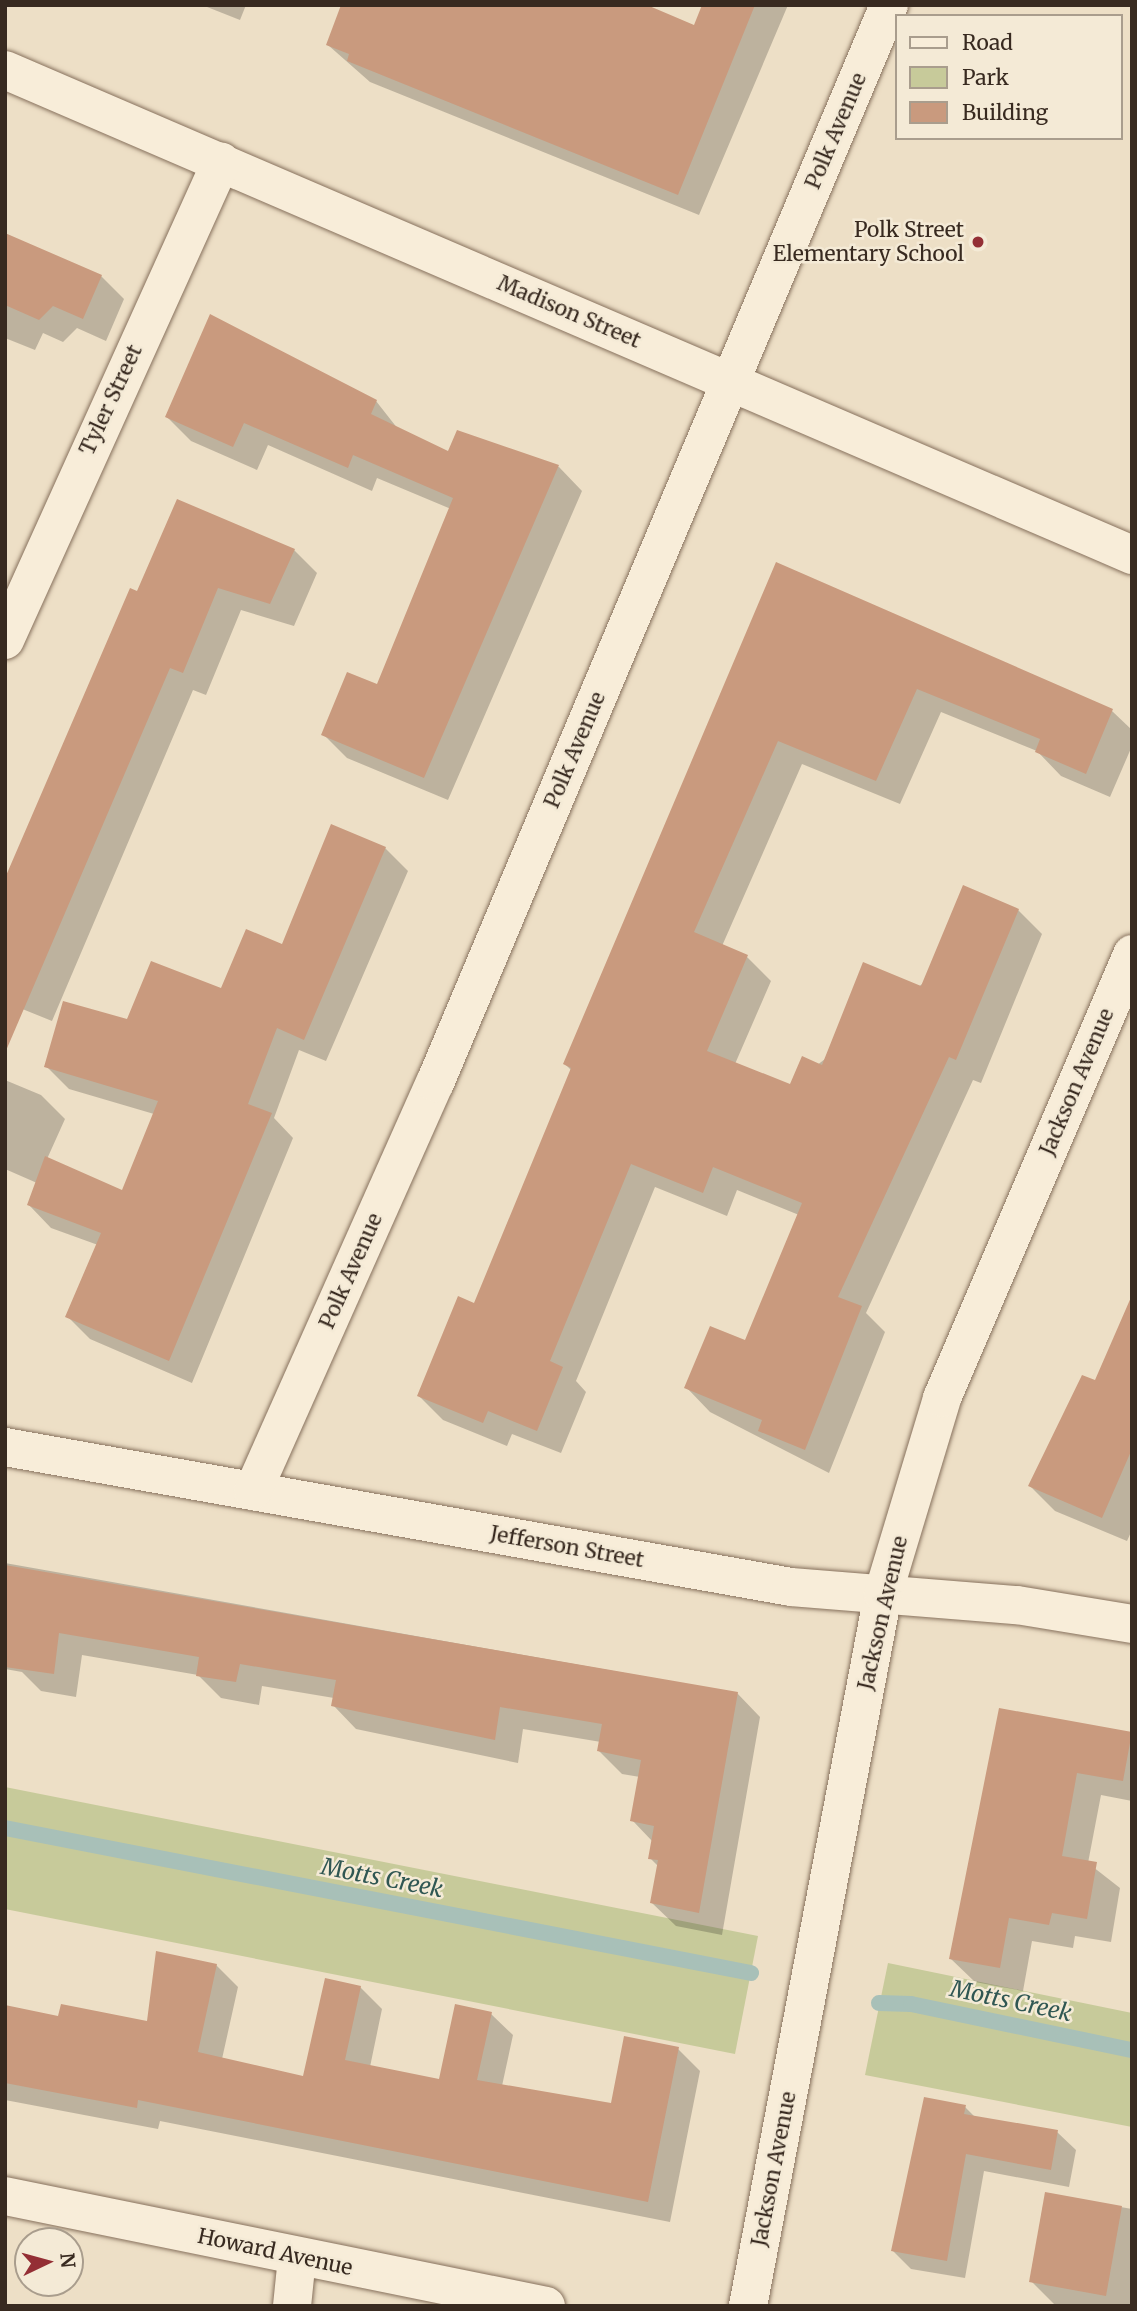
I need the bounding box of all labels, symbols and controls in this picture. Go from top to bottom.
legend [895,14,1123,140]
text: Road [962,29,1013,56]
text: Park [962,64,1009,91]
street label: Polk Avenue [800,69,872,193]
text: Building [962,99,1048,126]
place label: Polk Street Elementary School [773,217,964,267]
marker: Polk Street Elementary School [970,234,986,250]
street label: Madison Street [494,270,644,354]
street label: Tyler Street [75,341,147,459]
street label: Polk Avenue [539,688,611,812]
street label: Jackson Avenue [1035,1005,1119,1159]
street label: Polk Avenue [314,1209,388,1333]
street label: Jefferson Street [488,1521,646,1573]
street label: Jackson Avenue [853,1534,913,1692]
water label: Motts Creek [319,1853,445,1903]
water label: Motts Creek [948,1975,1074,2027]
street label: Jackson Avenue [747,2089,801,2249]
street label: Howard Avenue [195,2223,355,2281]
north arrow [14,2227,84,2297]
text: N [55,2252,81,2269]

